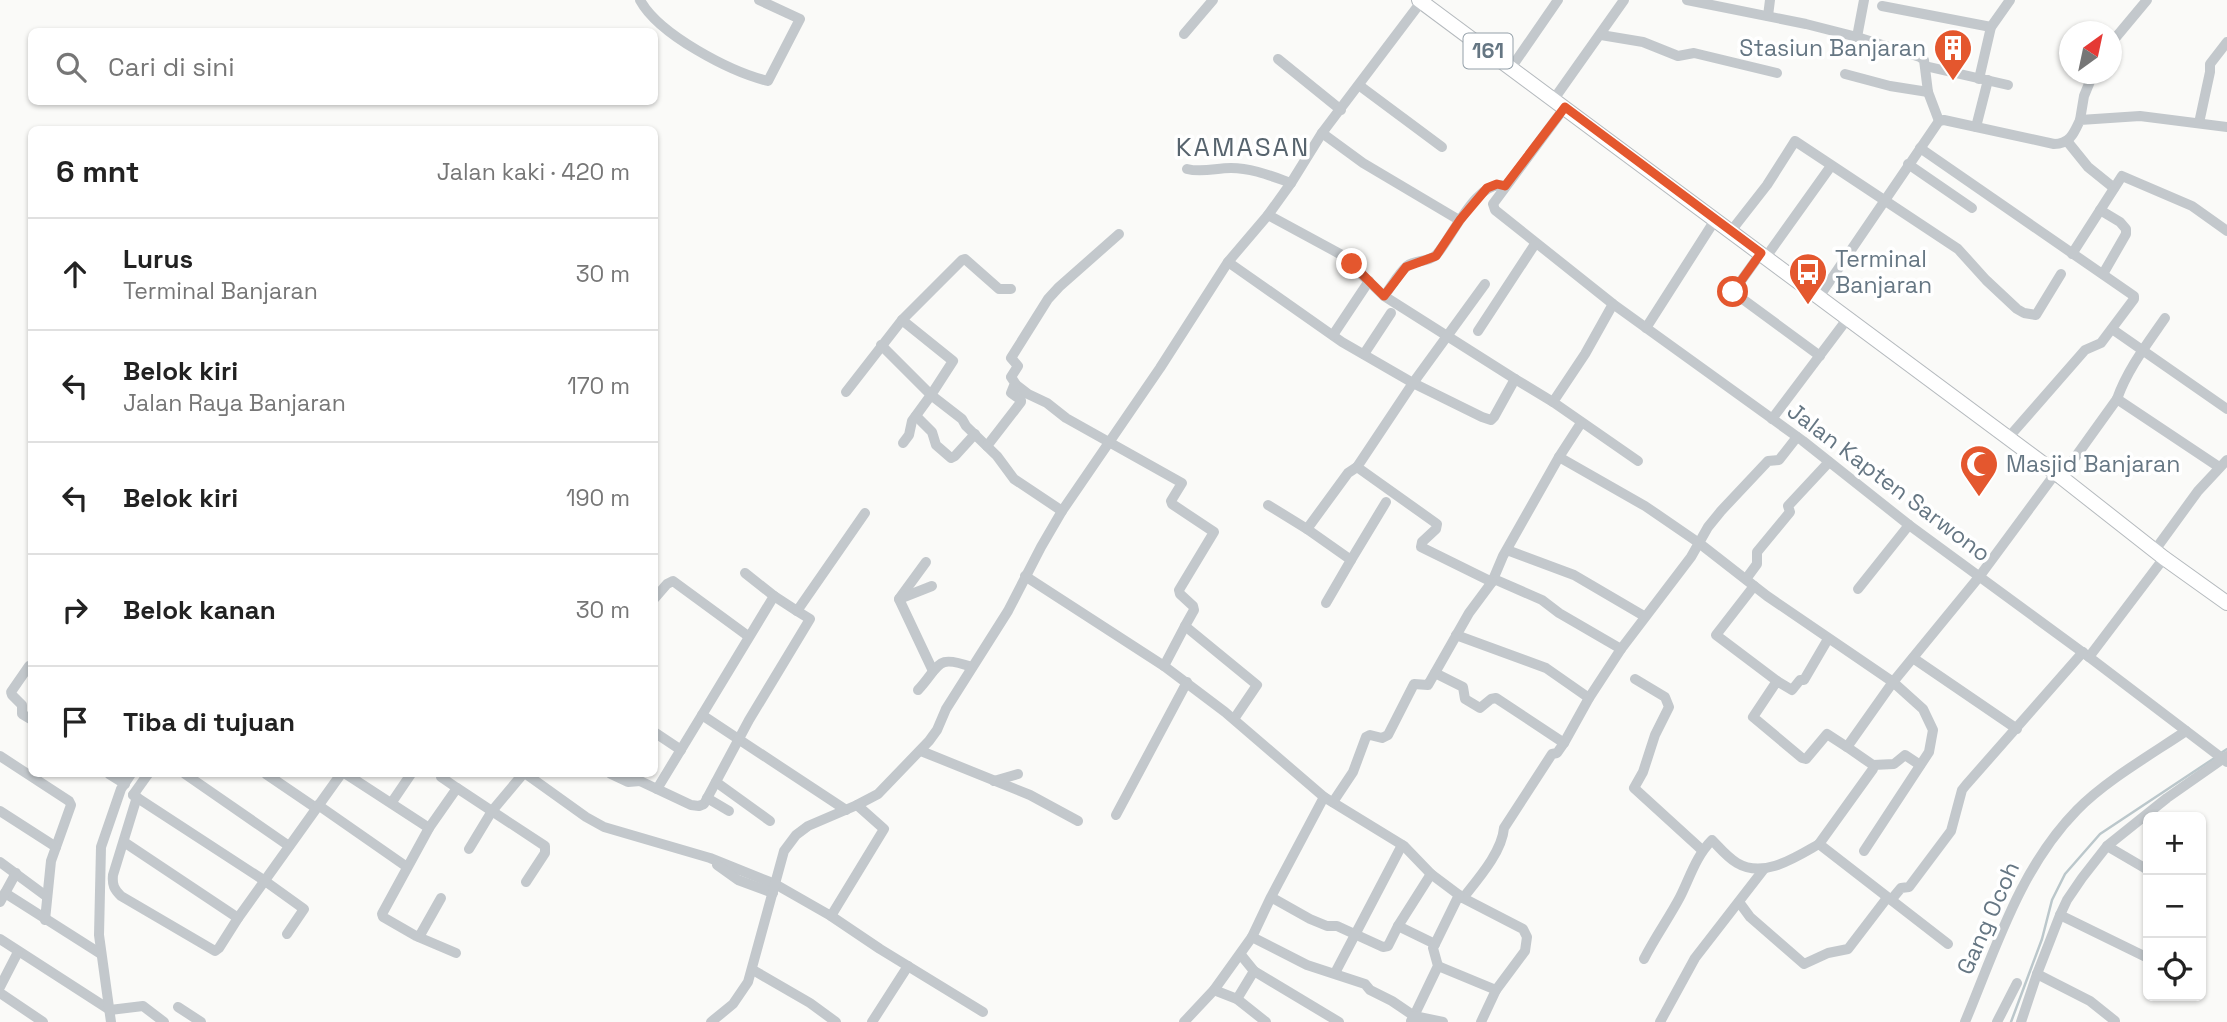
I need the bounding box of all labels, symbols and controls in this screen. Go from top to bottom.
north arrow [2059,21,2122,84]
building icon: Stasiun Banjaran [1932,27,1974,82]
search box [28,28,658,105]
place label: Stasiun Banjaran [1739,33,1926,63]
road number: 161 [1464,34,1512,68]
icon: search [52,48,90,86]
text: Cari di sini [108,50,235,84]
district label: KAMASAN [1176,130,1310,164]
text: 6 mnt [56,152,140,191]
text: Jalan kaki · 420 m [437,157,630,187]
text: Lurus [123,242,193,276]
place label: Terminal Banjaran [1835,244,1932,300]
route end [1336,248,1367,279]
bus stop icon: Terminal Banjaran [1787,251,1829,306]
icon: ahead [56,255,94,293]
text: 30 m [576,259,630,289]
text: Terminal Banjaran [123,276,318,306]
route start [1717,276,1748,307]
text: Belok kiri [123,354,238,388]
icon: left [56,367,94,405]
text: 170 m [567,371,630,401]
text: Jalan Raya Banjaran [123,388,346,418]
street label: Jalan Kapten Sarwono [1781,396,1997,568]
mosque icon: Masjid Banjaran [1958,443,2000,498]
place label: Masjid Banjaran [2006,449,2180,479]
icon: left [56,479,94,517]
text: Belok kiri [123,481,238,515]
text: 190 m [566,483,630,513]
icon: right [56,591,94,629]
text: Belok kanan [123,593,276,627]
text: 30 m [576,595,630,625]
icon: arrive [56,703,94,741]
text: Tiba di tujuan [123,705,295,739]
map controls [2143,812,2206,1001]
button: + [2143,812,2206,875]
street label: Gang Ocoh [1950,857,2026,979]
button: − [2143,875,2206,938]
button: locate [2143,938,2206,1001]

